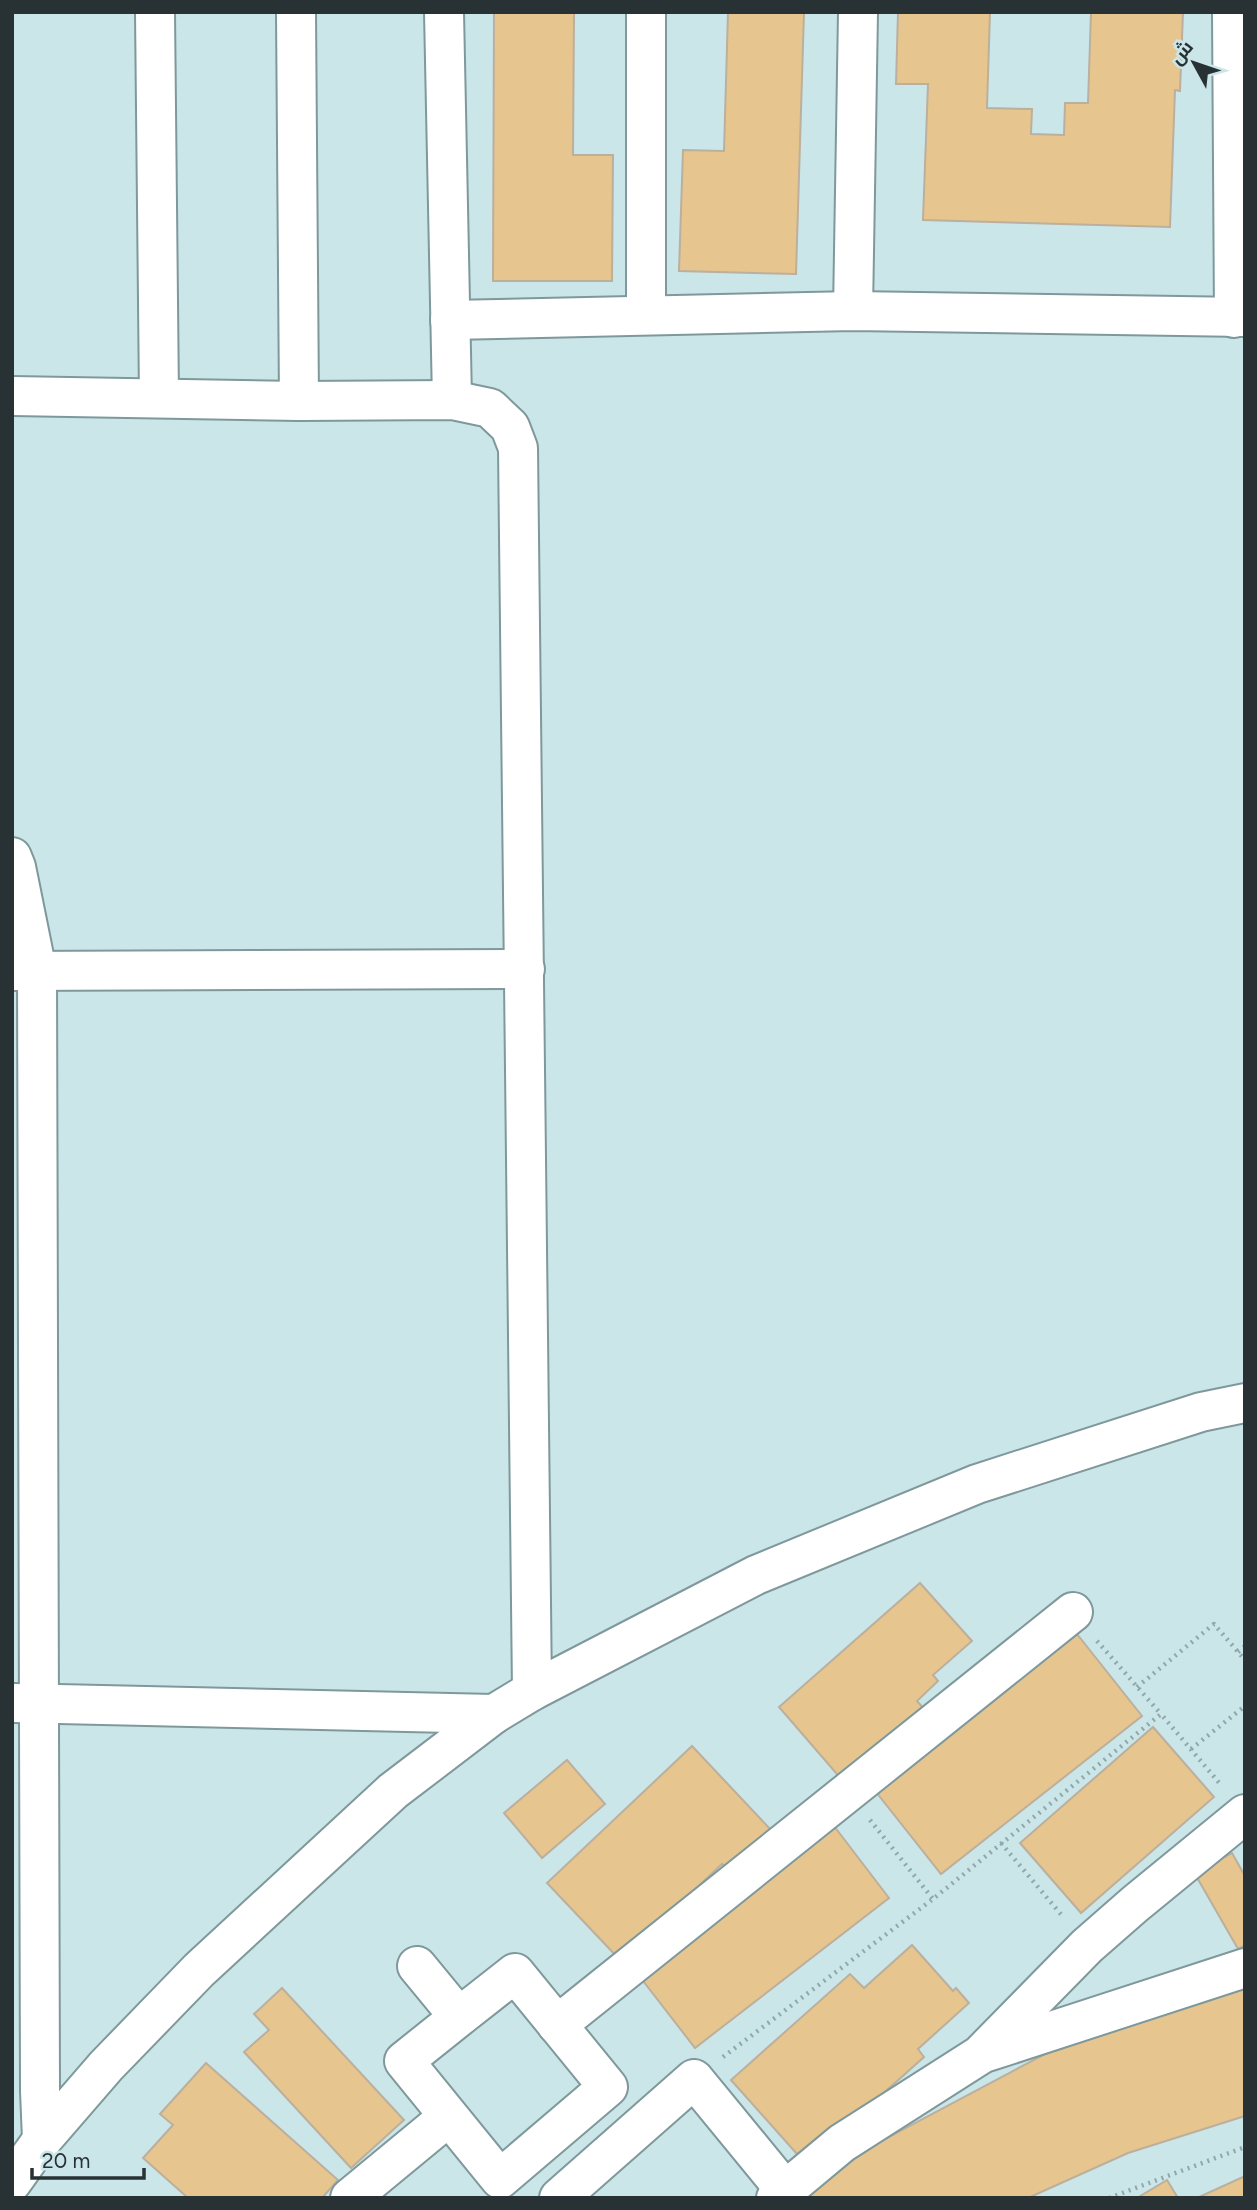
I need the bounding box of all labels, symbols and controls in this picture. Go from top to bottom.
north arrow [1159,28,1229,98]
text: ش [1165,36,1198,69]
scale bar [32,2136,144,2180]
text: 20 m [42,2148,90,2173]

